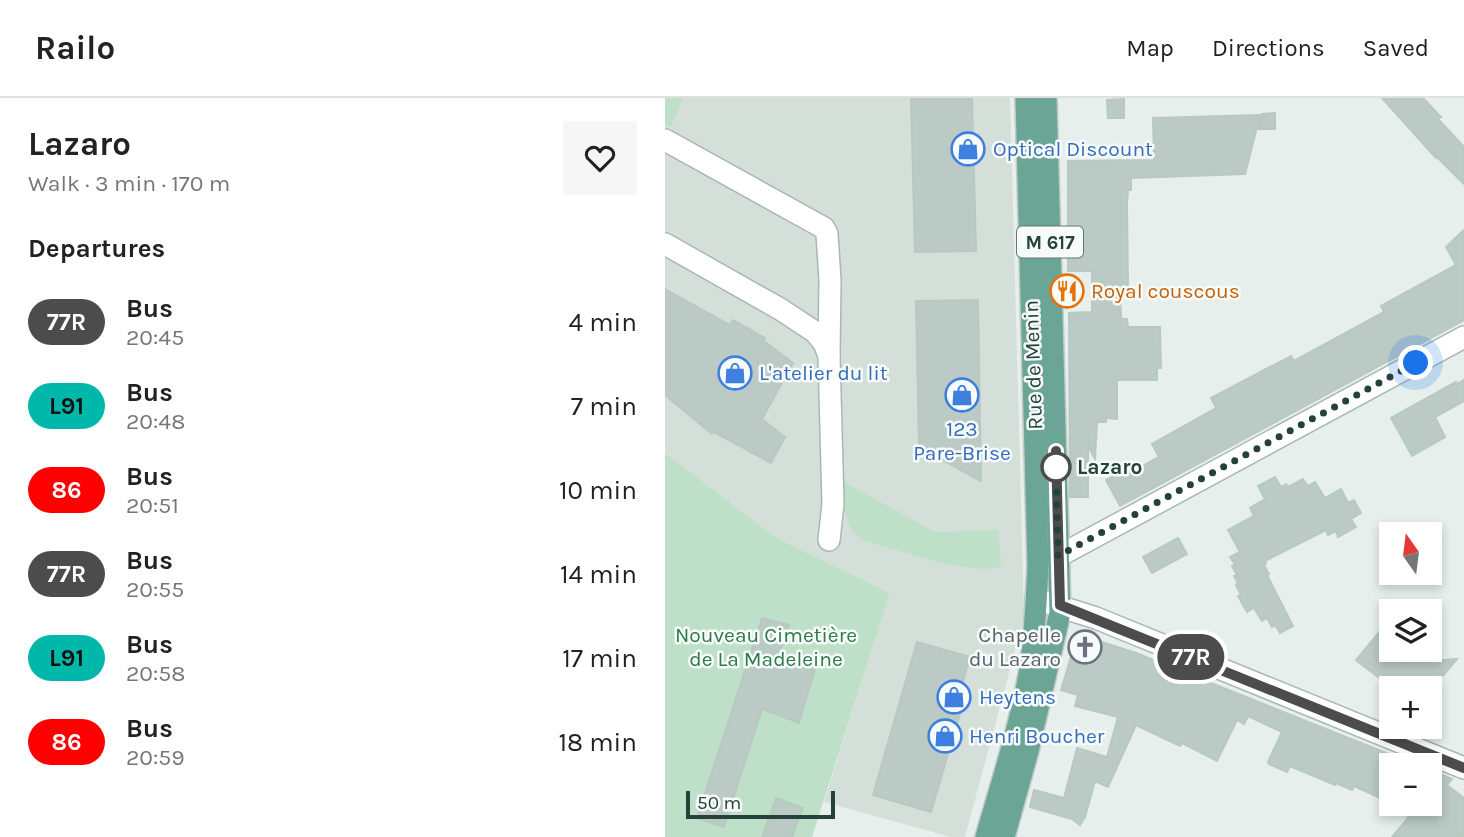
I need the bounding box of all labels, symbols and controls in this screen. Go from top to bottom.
text: Railo [35,29,115,67]
text: Map [1126,34,1174,62]
text: Directions [1212,34,1325,62]
text: Saved [1363,34,1429,62]
button: heart [563,121,637,195]
text: Lazaro [28,125,131,163]
shop icon: Optical Discount [949,130,987,168]
place label: Optical Discount [993,137,1153,161]
text: Walk · 3 min · 170 m [28,170,230,197]
road number: M 617 [1017,226,1083,258]
text: Departures [28,233,165,264]
restaurant icon: Royal couscous [1048,272,1086,310]
place label: Royal couscous [1091,279,1240,303]
text: Bus [126,293,173,324]
street label: Rue de Menin [1019,300,1047,430]
text: 4 min [569,307,637,338]
text: 77R [47,308,86,336]
text: 20:45 [126,324,184,351]
your location [1398,345,1433,380]
shop icon: L'atelier du lit [716,354,754,392]
place label: L'atelier du lit [759,361,888,385]
shop icon: 123 Pare-Brise [943,376,981,414]
text: Bus [126,377,173,408]
text: 7 min [571,391,637,422]
text: L91 [49,392,84,420]
text: 20:48 [126,408,185,435]
place label: 123 Pare-Brise [913,417,1011,465]
marker: Lazaro [1041,452,1071,482]
place label: Lazaro [1077,455,1142,479]
text: Bus [126,461,173,492]
text: 10 min [559,475,637,506]
text: 86 [51,476,82,504]
text: 20:51 [126,492,179,519]
north arrow [1379,522,1442,584]
map controls [1379,522,1442,816]
text: Bus [126,545,173,576]
text: 14 min [560,559,637,590]
text: 77R [47,560,86,588]
text: 20:55 [126,576,184,603]
button: layers [1379,599,1442,662]
park label: Nouveau Cimetière de La Madeleine [675,623,857,671]
place label: Chapelle du Lazaro [969,623,1061,671]
church icon: Chapelle du Lazaro [1066,628,1104,666]
text: Bus [126,629,173,660]
line badge: 77R [1151,634,1231,680]
text: 17 min [562,643,637,674]
text: 77R [1171,643,1211,671]
text: L91 [49,644,84,672]
text: 20:58 [126,660,185,687]
button: + [1379,676,1442,739]
shop icon: Heytens [935,678,973,716]
place label: Heytens [979,685,1056,709]
text: Bus [126,713,173,744]
shop icon: Henri Boucher [926,717,964,755]
place label: Henri Boucher [969,724,1105,748]
text: 18 min [558,727,637,758]
text: 86 [51,728,82,756]
text: 20:59 [126,744,185,771]
button: − [1379,753,1442,816]
scale bar [686,788,835,820]
text: 50 m [697,792,741,814]

